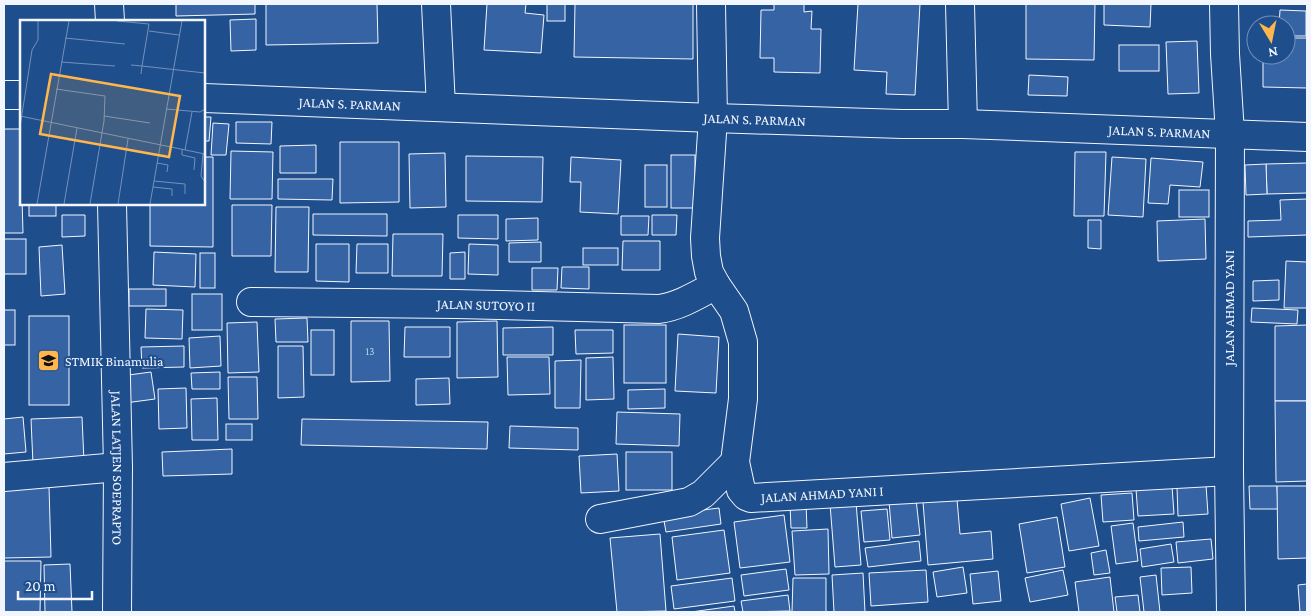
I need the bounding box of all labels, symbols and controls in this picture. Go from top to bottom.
north arrow [1246,15,1296,65]
inset map [20,20,205,205]
text: N [1267,44,1279,62]
street label: JALAN S. PARMAN [296,94,401,114]
street label: JALAN S. PARMAN [701,110,806,129]
street label: JALAN S. PARMAN [1106,121,1211,141]
street label: JALAN AHMAD YANI [1221,250,1237,368]
street label: JALAN SUTOYO II [435,296,535,314]
house number: 13 [366,345,374,357]
school or university icon: STMIK Binamulia [37,349,61,373]
place label: STMIK Binamulia [65,353,164,369]
street label: JALAN LATJEN SOEPRAPTO [108,388,126,545]
street label: JALAN AHMAD YANI I [759,483,884,506]
scale bar [18,568,91,600]
text: 20 m [25,578,56,594]

